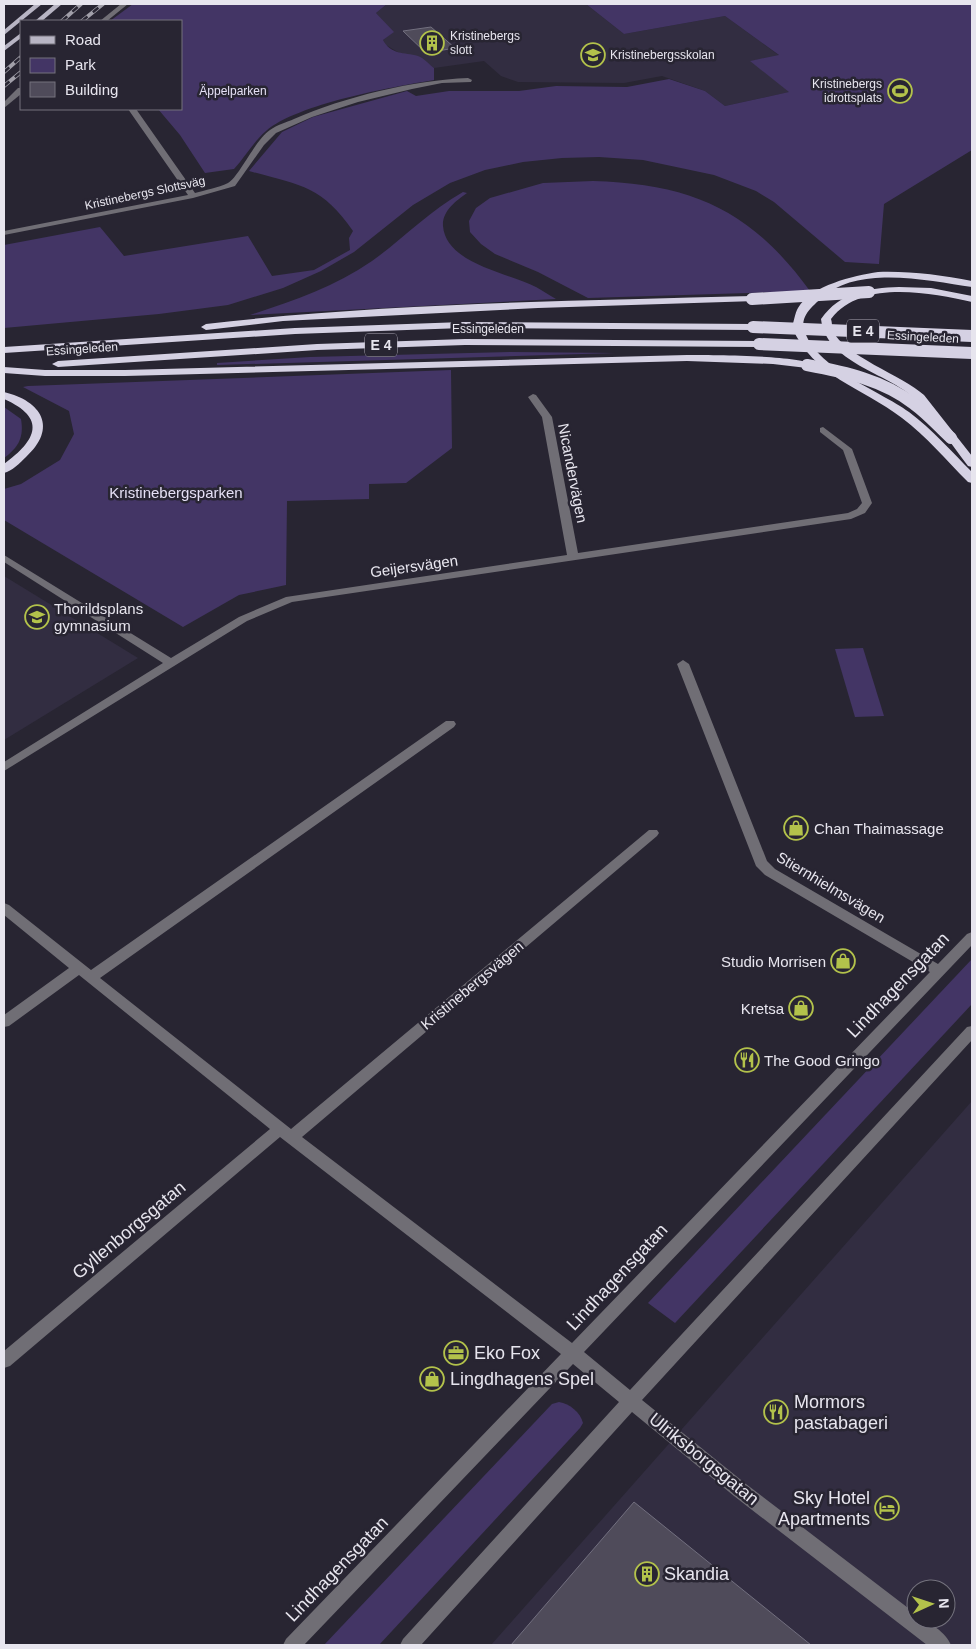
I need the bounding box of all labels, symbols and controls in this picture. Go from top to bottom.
legend [20,20,182,110]
place label: Kristinebergs slott [450,29,520,57]
building icon: Kristinebergs slott [419,30,445,56]
text: Road [65,31,101,48]
school or university icon: Kristinebergsskolan [580,42,606,68]
place label: Kristinebergsskolan [610,48,715,62]
text: Park [65,56,96,73]
place label: Kristinebergs idrottsplats [812,77,882,105]
sports icon: Kristinebergs idrottsplats [887,78,913,104]
text: Building [65,81,118,98]
park label: Äppelparken [199,84,267,98]
street label: Kristinebergs Slottsväg [84,173,206,213]
road number: E 4 [847,320,879,342]
street label: Essingeleden [452,322,524,336]
street label: Essingeleden [887,328,959,346]
road number: E 4 [365,334,397,356]
street label: Essingeleden [46,340,118,358]
street label: Nicandervägen [555,422,591,524]
park label: Kristinebergsparken [109,484,243,501]
street label: Geijersvägen [369,551,459,581]
place label: Thorildsplans gymnasium [54,600,143,634]
school or university icon: Thorildsplans gymnasium [24,604,50,630]
shop icon: Chan Thaimassage [783,815,809,841]
place label: Chan Thaimassage [814,820,944,837]
street label: Stiernhielmsvägen [774,848,888,926]
street label: Lindhagensgatan [843,928,953,1042]
street label: Kristinebergsvägen [417,937,527,1033]
shop icon: Studio Morrisen [830,948,856,974]
place label: Studio Morrisen [721,953,826,970]
shop icon: Kretsa [788,995,814,1021]
place label: Kretsa [741,1000,785,1017]
restaurant icon: The Good Gringo [734,1047,760,1073]
place label: The Good Gringo [764,1052,880,1069]
street label: Gyllenborgsgatan [69,1177,189,1283]
street label: Lindhagensgatan [563,1220,671,1334]
office icon: Eko Fox [443,1340,469,1366]
place label: Eko Fox [474,1343,540,1363]
shop icon: Lingdhagens Spel [419,1366,445,1392]
place label: Lingdhagens Spel [450,1369,594,1389]
place label: Mormors pastabageri [794,1392,888,1433]
restaurant icon: Mormors pastabageri [763,1399,789,1425]
street label: Ulriksborgsgatan [645,1409,763,1509]
place label: Sky Hotel Apartments [778,1488,870,1529]
hotel icon: Sky Hotel Apartments [874,1495,900,1521]
street label: Lindhagensgatan [282,1512,392,1626]
building icon: Skandia [634,1561,660,1587]
place label: Skandia [664,1564,730,1584]
north arrow [906,1579,956,1629]
text: N [936,1598,952,1609]

